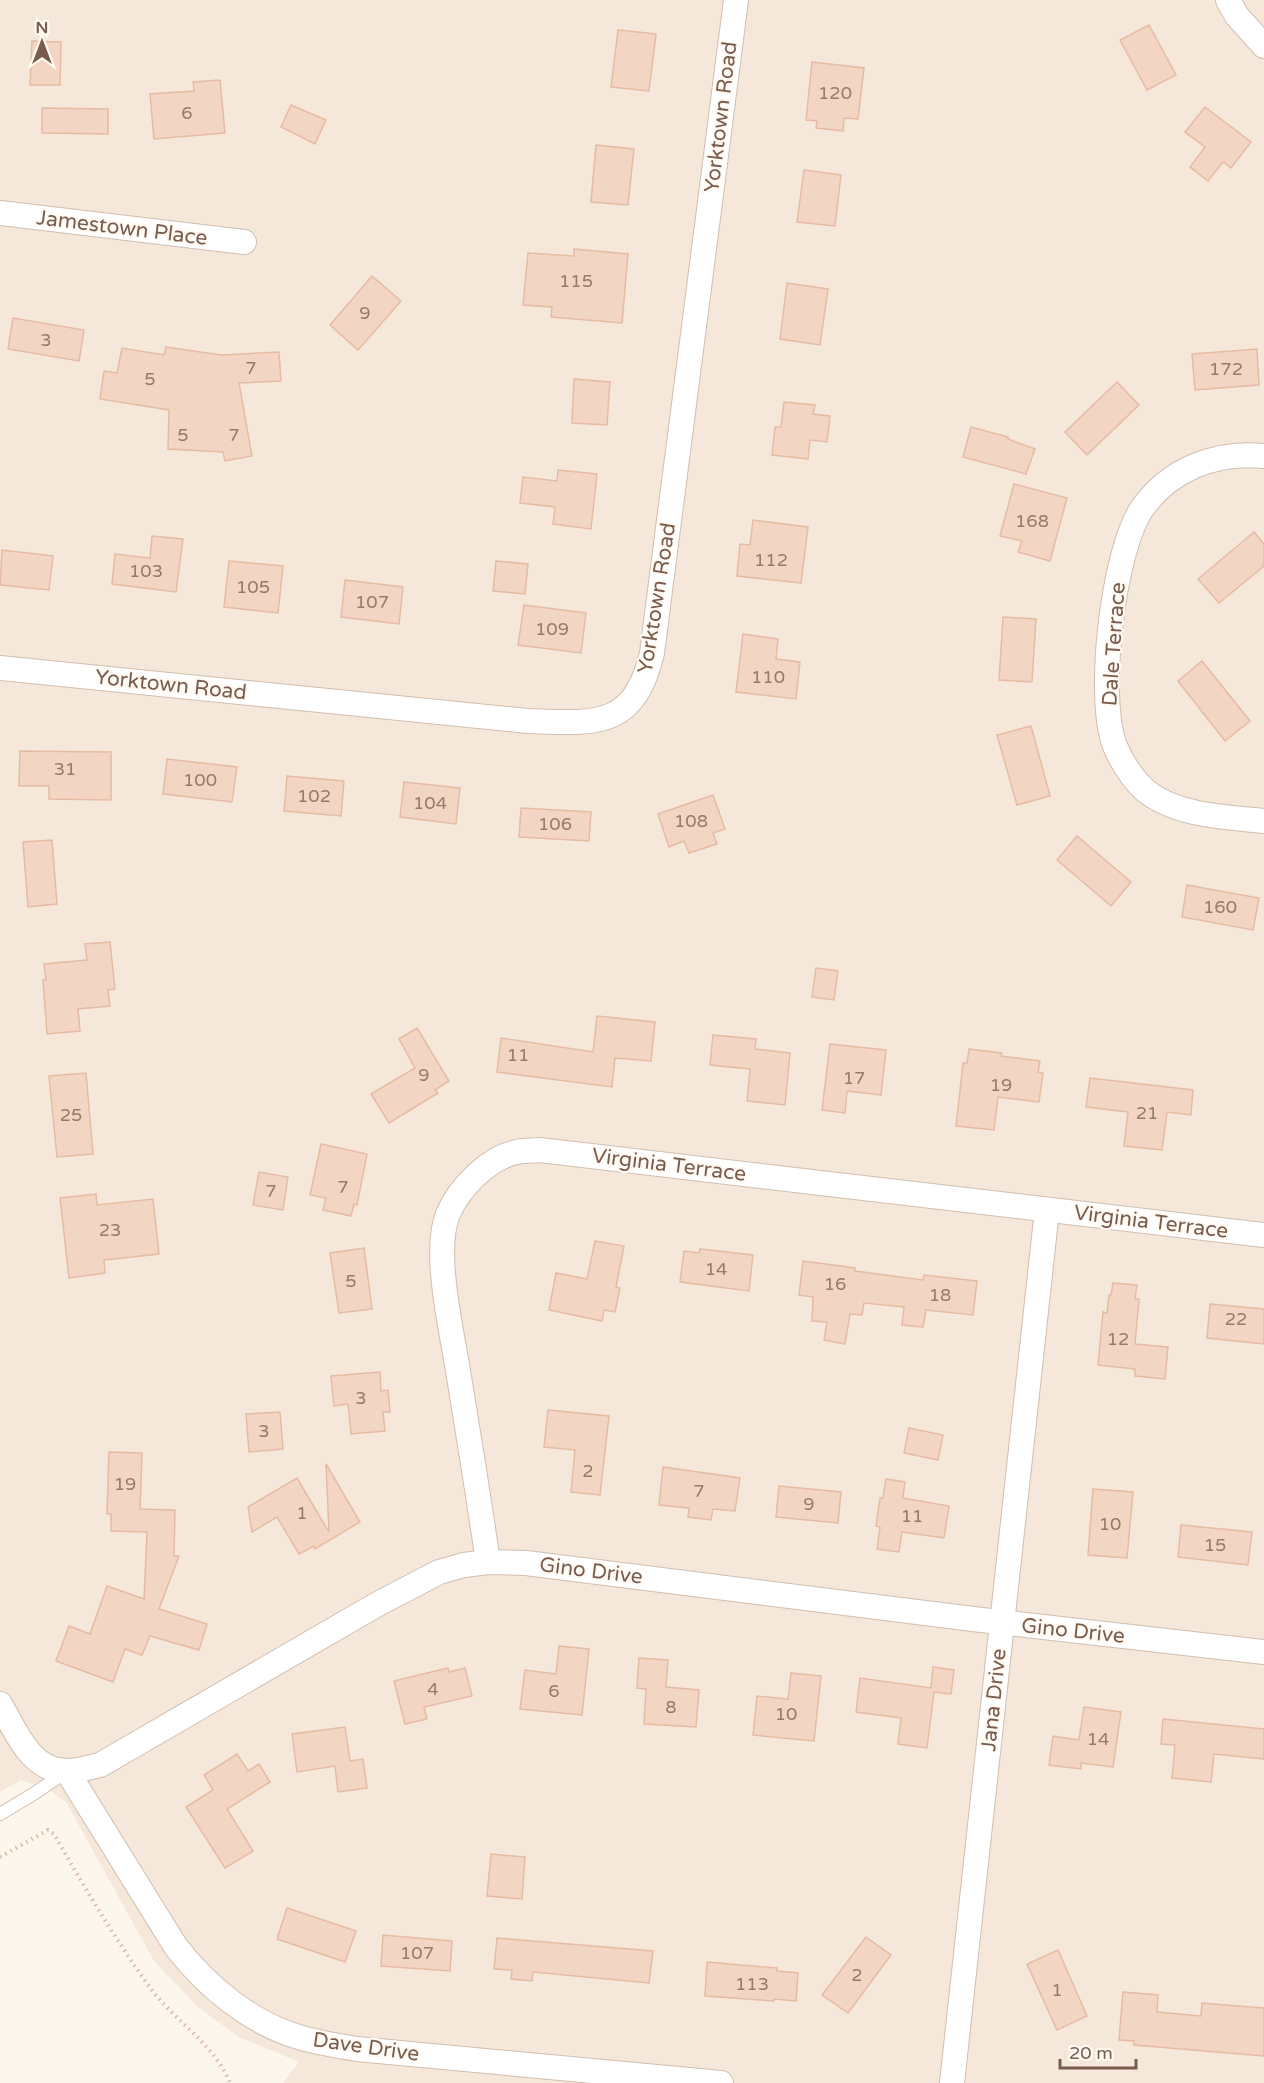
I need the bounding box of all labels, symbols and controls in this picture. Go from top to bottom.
north arrow [12,12,72,72]
text: N [36,18,48,38]
street label: Yorktown Road [699,40,743,194]
house number: 120 [818,82,852,104]
house number: 6 [181,102,193,124]
street label: Jamestown Place [35,205,209,251]
house number: 115 [559,270,593,292]
house number: 9 [359,302,371,324]
house number: 3 [40,329,52,351]
house number: 7 [245,357,257,379]
house number: 172 [1209,358,1243,380]
house number: 5 [144,368,156,390]
house number: 5 [177,424,189,446]
house number: 7 [228,424,240,446]
house number: 168 [1015,510,1049,532]
street label: Yorktown Road [633,521,681,675]
house number: 112 [754,549,788,571]
house number: 103 [129,560,163,582]
house number: 105 [236,576,270,598]
street label: Dale Terrace [1097,581,1131,707]
house number: 107 [355,591,389,613]
house number: 109 [535,618,569,640]
street label: Yorktown Road [94,665,248,705]
house number: 110 [751,666,785,688]
house number: 31 [54,758,76,780]
house number: 100 [183,769,217,791]
house number: 102 [297,785,331,807]
house number: 104 [413,792,447,814]
house number: 108 [674,810,708,832]
house number: 106 [538,813,572,835]
house number: 160 [1203,896,1237,918]
house number: 11 [507,1044,529,1066]
house number: 9 [418,1064,430,1086]
house number: 17 [843,1067,865,1089]
house number: 19 [990,1074,1012,1096]
house number: 21 [1136,1102,1158,1124]
house number: 25 [60,1104,82,1126]
street label: Virginia Terrace [590,1143,748,1187]
house number: 7 [337,1176,349,1198]
house number: 7 [265,1180,277,1202]
street label: Virginia Terrace [1072,1200,1230,1244]
house number: 23 [99,1219,121,1241]
house number: 14 [705,1258,727,1280]
house number: 5 [345,1270,357,1292]
house number: 16 [824,1273,846,1295]
house number: 18 [929,1284,951,1306]
house number: 22 [1225,1308,1247,1330]
house number: 12 [1107,1328,1129,1350]
house number: 3 [355,1387,367,1409]
house number: 3 [258,1420,270,1442]
house number: 2 [582,1460,594,1482]
house number: 19 [114,1473,136,1495]
house number: 7 [693,1480,705,1502]
house number: 9 [803,1493,815,1515]
house number: 1 [296,1502,308,1524]
house number: 11 [901,1505,923,1527]
house number: 10 [1099,1513,1121,1535]
house number: 15 [1204,1534,1226,1556]
street label: Gino Drive [538,1552,644,1590]
street label: Gino Drive [1020,1613,1126,1649]
street label: Jana Drive [976,1647,1012,1753]
house number: 4 [427,1678,439,1700]
house number: 6 [548,1680,560,1702]
house number: 8 [665,1696,677,1718]
house number: 10 [775,1703,797,1725]
house number: 14 [1087,1728,1109,1750]
house number: 107 [400,1942,434,1964]
house number: 2 [851,1964,863,1986]
house number: 113 [735,1973,769,1995]
house number: 1 [1051,1979,1063,2001]
street label: Dave Drive [311,2027,421,2067]
scale bar [1060,2032,1136,2070]
text: 20 m [1069,2042,1113,2064]

